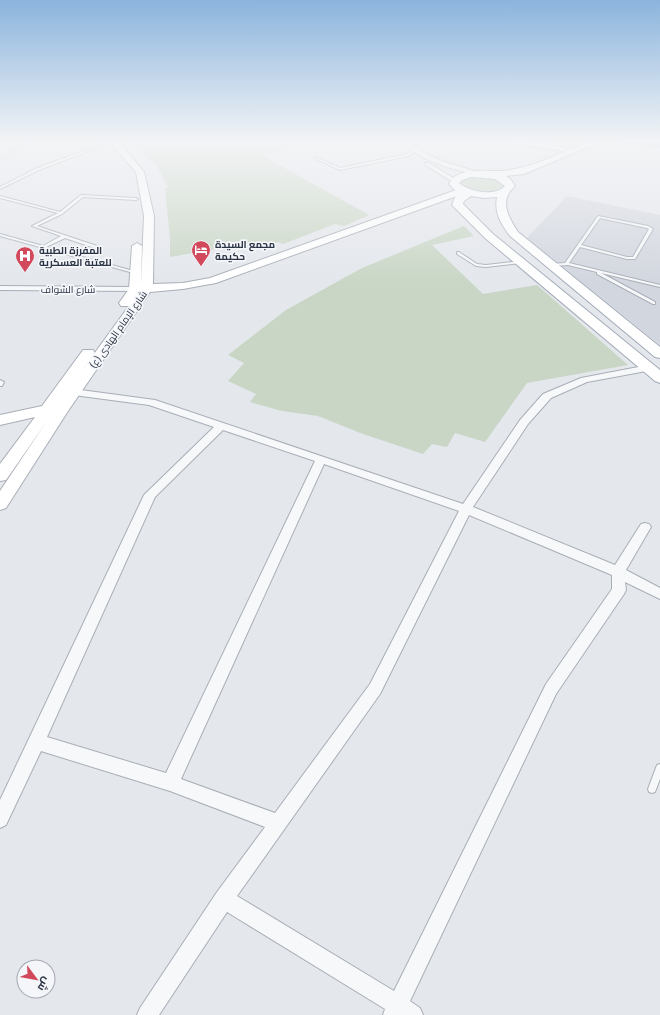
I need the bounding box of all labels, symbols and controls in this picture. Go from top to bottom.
hotel icon: مجمع السيدة حكيمة [190,239,212,267]
place label: مجمع السيدة حكيمة [215,239,275,263]
hospital icon: المفرزة الطبية للعتبة العسكرية [14,245,36,273]
place label: المفرزة الطبية للعتبة العسكرية [39,245,112,269]
street label: شارع الشواف [41,284,95,296]
street label: شارع الإمام الهادی (ع) [87,288,151,371]
north arrow [16,959,56,999]
text: ش [35,975,53,993]

